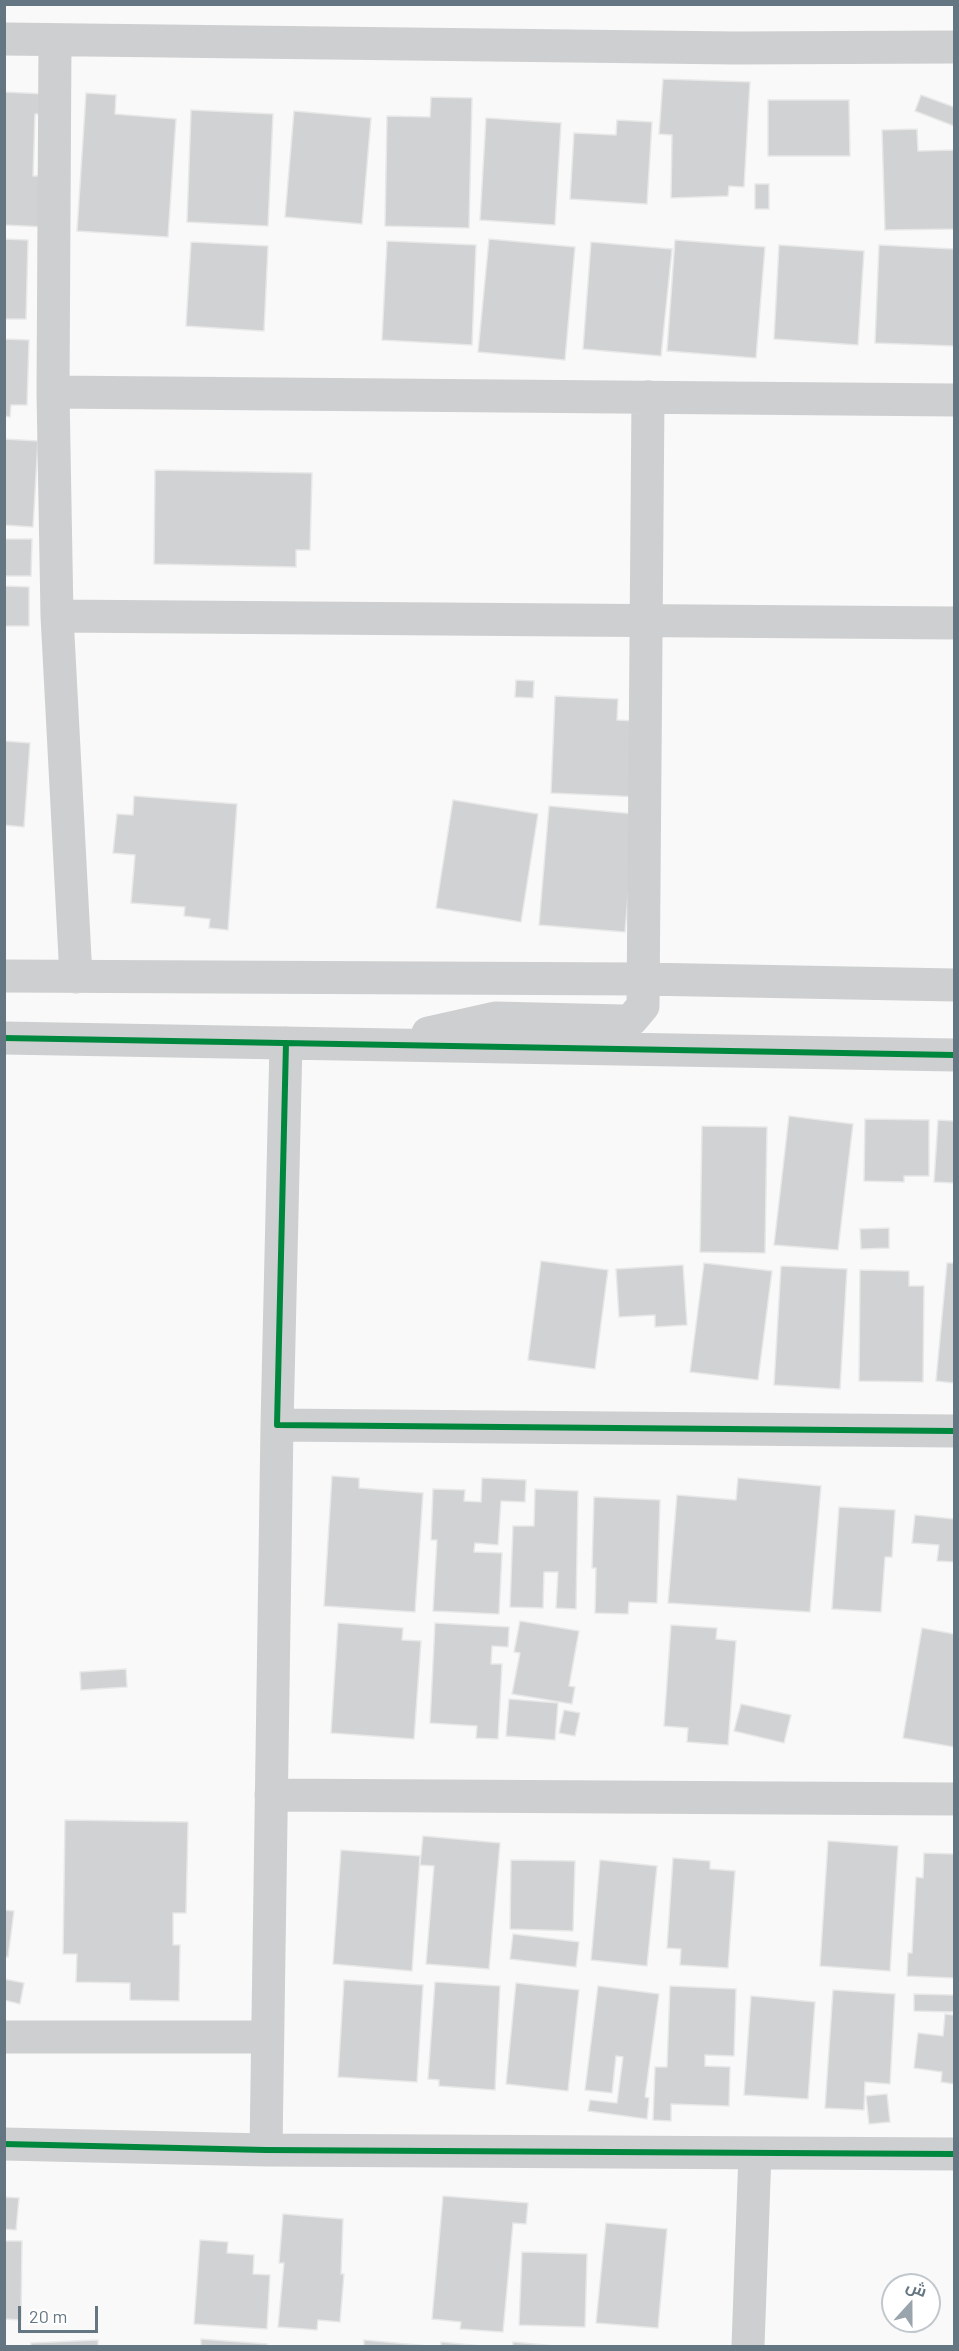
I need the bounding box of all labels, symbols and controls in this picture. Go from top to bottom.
north arrow [881,2273,941,2333]
text: ش [904,2275,930,2300]
scale bar [21,2294,100,2332]
text: 20 m [29,2305,67,2327]

